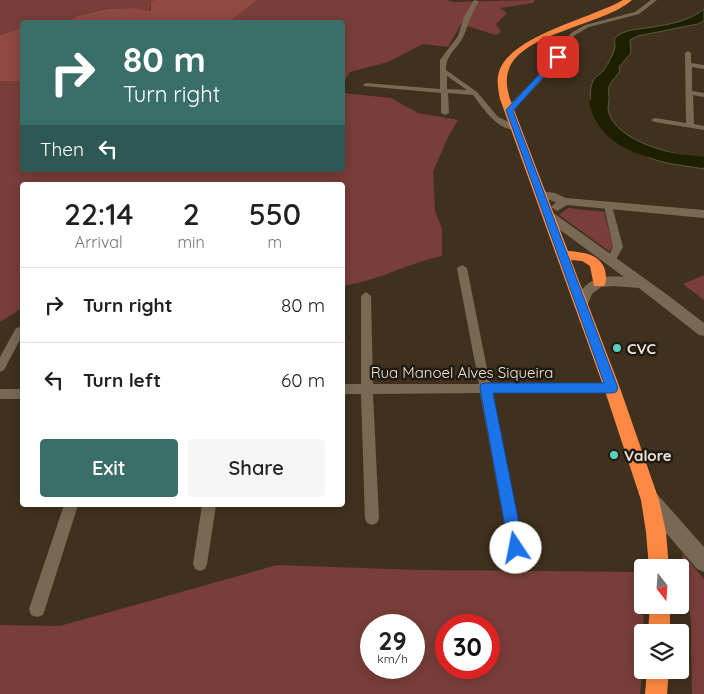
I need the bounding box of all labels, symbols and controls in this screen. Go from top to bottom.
pin [537,36,579,78]
text: 80 m [123,37,206,81]
icon: right [40,40,105,105]
icon: arrive [544,43,572,71]
text: Turn right [123,80,220,108]
icon: left [94,135,122,163]
text: Then [40,137,84,161]
text: 22:14 [64,195,134,233]
text: 2 [183,195,200,233]
text: 550 [249,195,301,233]
text: Arrival [75,232,123,252]
text: min [178,232,205,252]
text: m [268,232,282,252]
icon: right [40,291,68,319]
text: Turn right [83,293,172,317]
text: 80 m [281,293,325,317]
place label: CVC [627,339,656,358]
marker: CVC [611,342,623,354]
street label: Rua Manoel Alves Siqueira [371,363,553,382]
icon: left [40,366,68,394]
text: Turn left [83,368,161,392]
text: 60 m [281,368,325,392]
button: Exit [40,439,178,497]
button: Share [188,439,325,497]
place label: Valore [624,446,672,465]
marker: Valore [608,449,620,461]
position arrow [489,521,541,573]
north arrow [634,559,689,614]
map controls [634,559,689,679]
speed limit sign: 30 [435,614,500,679]
button: layers [634,624,689,679]
text: 29 [378,625,407,656]
text: km/h [377,651,408,666]

